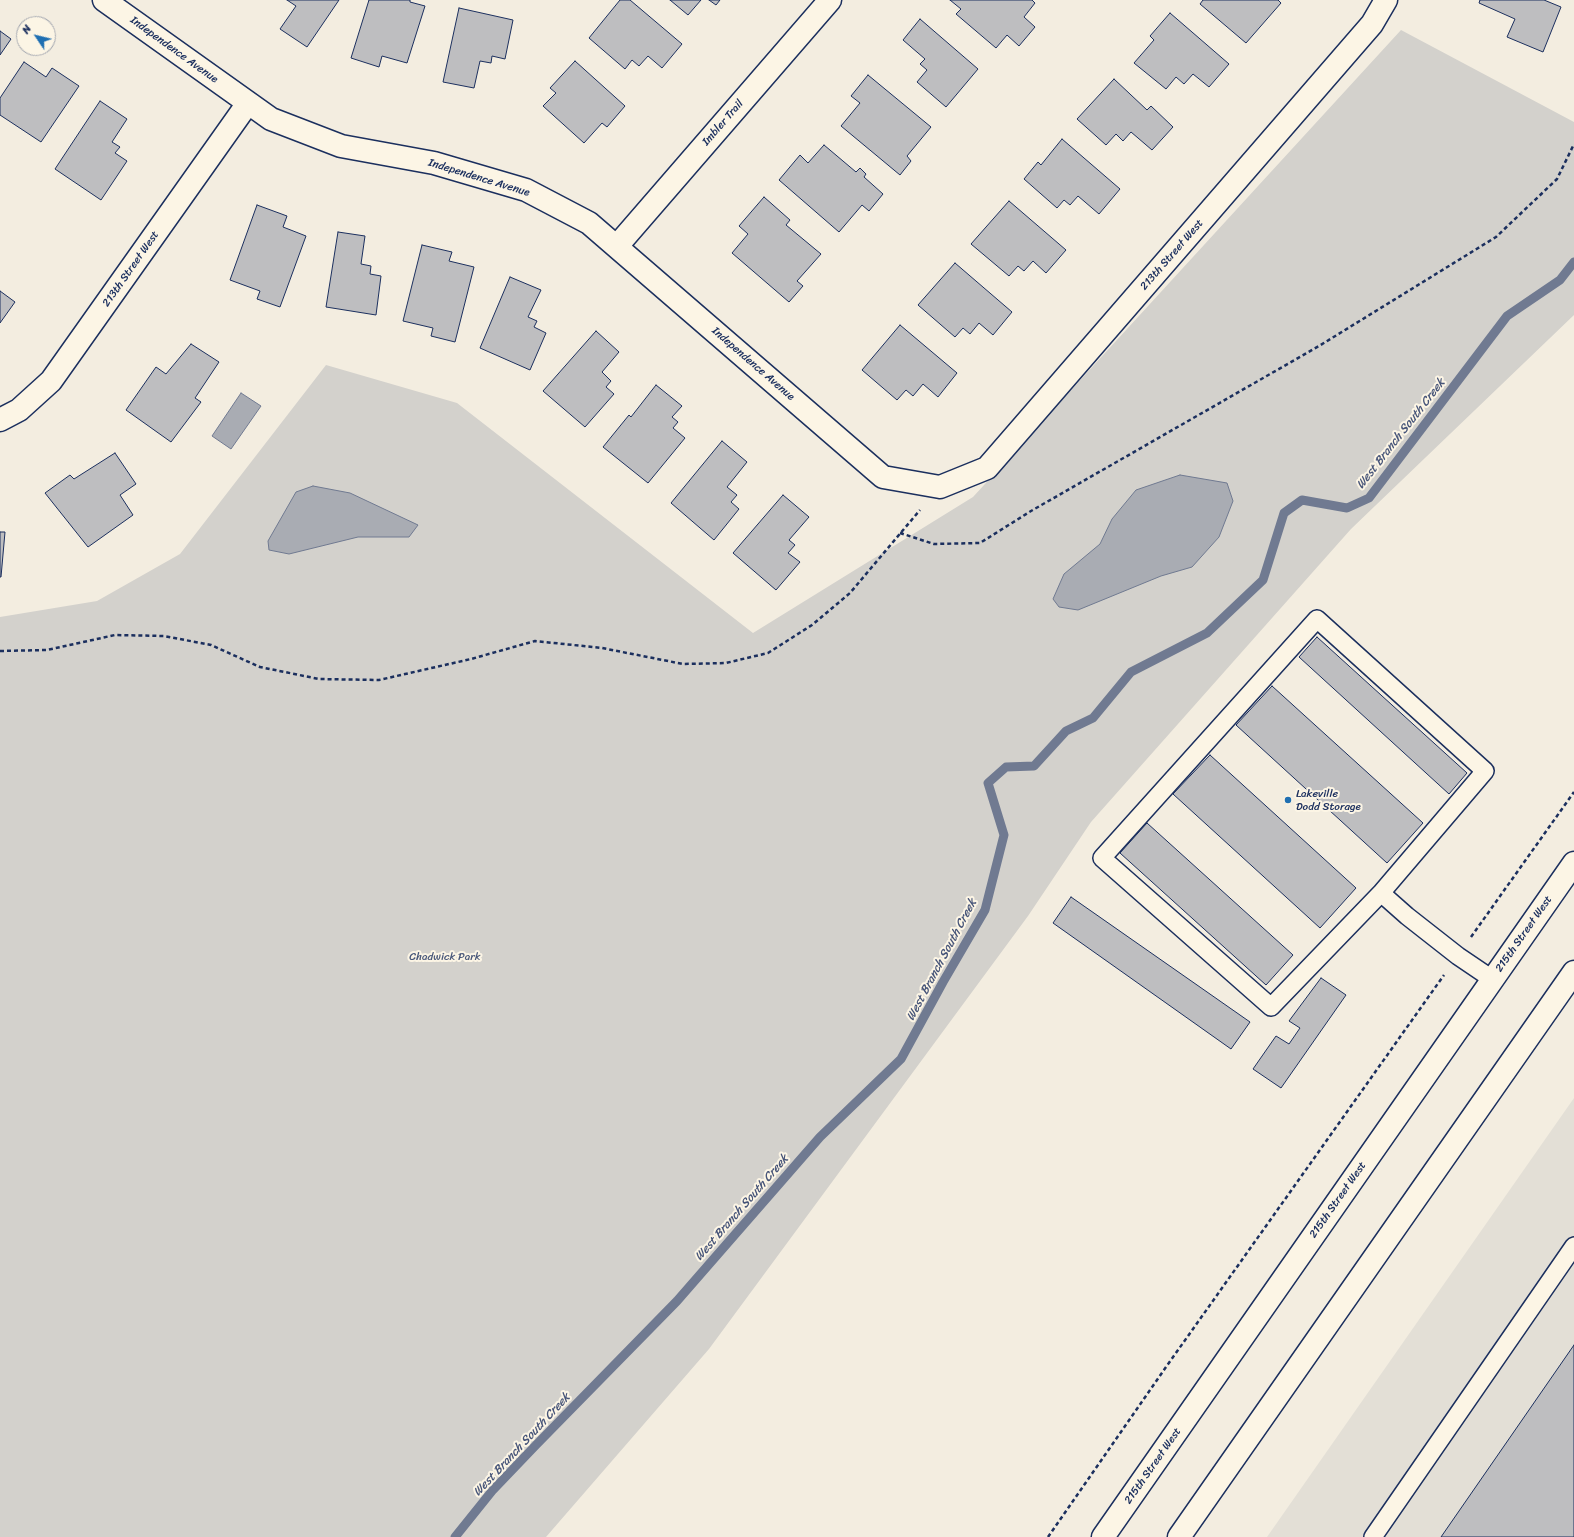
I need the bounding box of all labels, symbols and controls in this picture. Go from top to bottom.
street label: Independence Avenue [128,14,220,86]
north arrow [16,16,56,56]
text: N [17,21,37,38]
street label: Imbler Trail [700,97,746,149]
street label: Independence Avenue [427,156,531,200]
street label: 213th Street West [1138,217,1206,293]
street label: 213th Street West [100,229,162,309]
street label: Independence Avenue [709,324,797,404]
water label: West Branch South Creek [1354,376,1448,492]
place label: Lakeville Dodd Storage [1296,787,1361,813]
marker: Lakeville Dodd Storage [1283,795,1293,805]
street label: 215th Street West [1493,893,1555,975]
water label: West Branch South Creek [904,897,980,1023]
park label: Chadwick Park [409,950,481,964]
water label: West Branch South Creek [692,1152,792,1264]
street label: 215th Street West [1307,1159,1369,1241]
water label: West Branch South Creek [471,1391,573,1499]
street label: 215th Street West [1122,1425,1184,1507]

